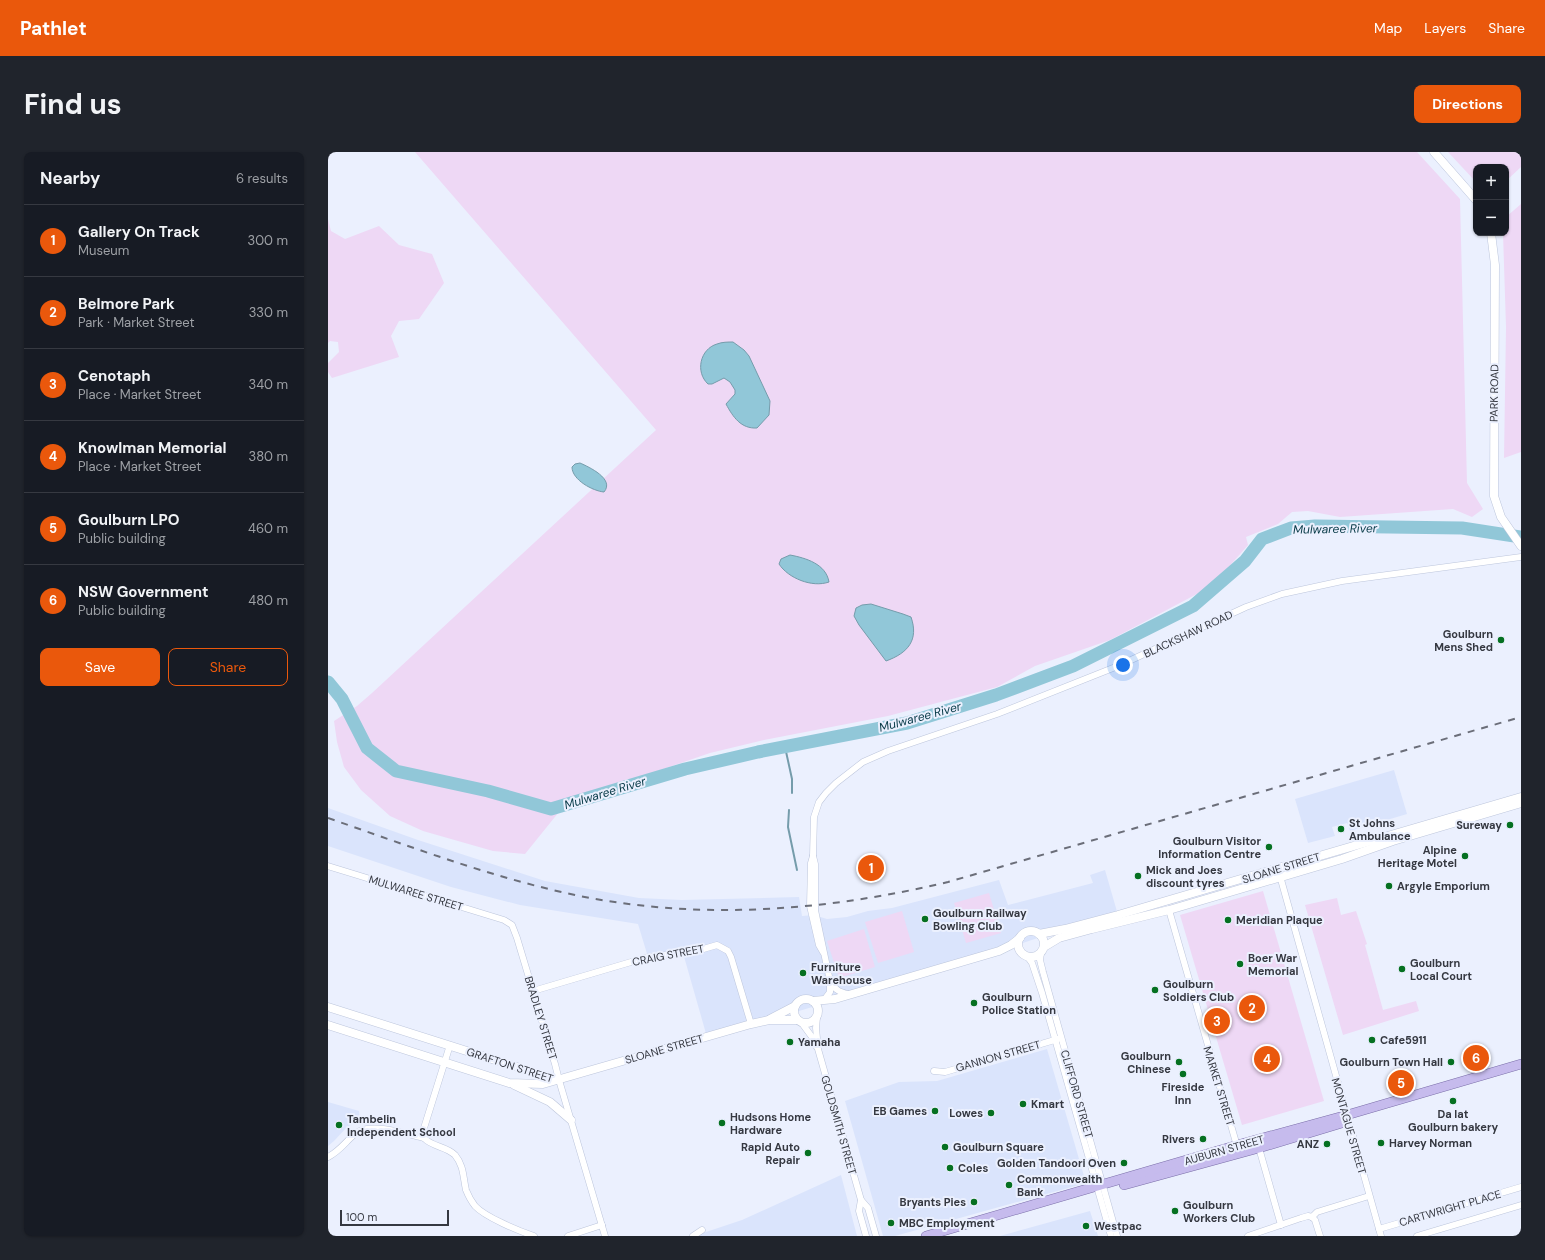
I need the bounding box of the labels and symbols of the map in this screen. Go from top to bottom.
street label: PARK ROAD [1486,363,1502,422]
water label: Mulwaree River [1293,520,1378,538]
street label: BLACKSHAW ROAD [1141,607,1235,661]
place label: Goulburn Mens Shed [1434,627,1493,654]
marker: Goulburn Mens Shed [1496,635,1506,645]
your location [1113,655,1133,675]
water label: Mulwaree River [877,698,963,736]
water label: Mulwaree River [562,773,648,813]
place label: St Johns Ambulance [1349,816,1411,843]
place label: Sureway [1456,818,1502,832]
marker: Sureway [1505,820,1515,830]
marker: St Johns Ambulance [1336,824,1346,834]
place label: Goulburn Visitor Information Centre [1158,834,1261,861]
marker: Goulburn Visitor Information Centre [1264,842,1274,852]
place label: Alpine Heritage Motel [1378,843,1457,870]
street label: SLOANE STREET [1240,849,1322,887]
marker: Alpine Heritage Motel [1460,851,1470,861]
pin: 1 [858,853,884,883]
place label: Mick and Joes discount tyres [1146,863,1225,890]
marker: Mick and Joes discount tyres [1133,871,1143,881]
street label: MULWAREE STREET [367,872,465,914]
place label: Argyle Emporium [1397,879,1490,893]
marker: Argyle Emporium [1384,881,1394,891]
place label: Goulburn Railway Bowling Club [933,906,1027,933]
place label: Meridian Plaque [1236,913,1323,927]
marker: Goulburn Railway Bowling Club [920,914,930,924]
marker: Meridian Plaque [1223,915,1233,925]
street label: CRAIG STREET [631,941,705,969]
place label: Boer War Memorial [1248,951,1298,978]
place label: Goulburn Local Court [1410,956,1472,983]
marker: Boer War Memorial [1235,959,1245,969]
place label: Furniture Warehouse [811,960,872,987]
marker: Goulburn Local Court [1397,964,1407,974]
marker: Furniture Warehouse [798,968,808,978]
street label: BRADLEY STREET [522,974,560,1062]
place label: Goulburn Soldiers Club [1163,977,1234,1004]
marker: Goulburn Soldiers Club [1150,985,1160,995]
place label: Goulburn Police Station [982,990,1056,1017]
pin: 2 [1239,993,1265,1023]
marker: Goulburn Police Station [969,998,979,1008]
pin: 3 [1204,1006,1230,1036]
street label: SLOANE STREET [623,1031,705,1067]
place label: Cafe5911 [1380,1033,1427,1047]
place label: Yamaha [798,1035,841,1049]
marker: Cafe5911 [1367,1035,1377,1045]
marker: Yamaha [785,1037,795,1047]
street label: GANNON STREET [954,1037,1042,1075]
pin: 6 [1463,1043,1489,1073]
street label: GRAFTON STREET [465,1044,555,1086]
pin: 4 [1254,1044,1280,1074]
street label: MARKET STREET [1200,1045,1238,1127]
street label: CLIFFORD STREET [1058,1048,1096,1140]
place label: Goulburn Chinese [1121,1049,1171,1076]
place label: Goulburn Town Hall [1340,1055,1443,1069]
marker: Goulburn Chinese [1174,1057,1184,1067]
marker: Goulburn Town Hall [1446,1057,1456,1067]
pin: 5 [1388,1068,1414,1098]
marker: Fireside Inn [1178,1069,1188,1079]
street label: GOLDSMITH STREET [818,1074,860,1176]
street label: MONTAGUE STREET [1329,1076,1369,1176]
place label: Fireside Inn [1162,1080,1205,1107]
marker: Da lat Goulburn bakery [1448,1096,1458,1106]
place label: Kmart [1031,1097,1064,1111]
marker: Kmart [1018,1099,1028,1109]
place label: EB Games [873,1104,927,1118]
marker: EB Games [930,1106,940,1116]
place label: Lowes [949,1106,983,1120]
place label: Da lat Goulburn bakery [1408,1107,1498,1134]
marker: Lowes [986,1108,996,1118]
place label: Hudsons Home Hardware [730,1110,812,1137]
place label: Tambelin Independent School [347,1112,456,1139]
marker: Hudsons Home Hardware [717,1118,727,1128]
marker: Tambelin Independent School [334,1120,344,1130]
place label: Rivers [1162,1132,1195,1146]
street label: AUBURN STREET [1182,1132,1266,1168]
marker: Rivers [1198,1134,1208,1144]
place label: Harvey Norman [1389,1136,1472,1150]
place label: ANZ [1297,1137,1319,1151]
marker: Harvey Norman [1376,1138,1386,1148]
marker: ANZ [1322,1139,1332,1149]
place label: Rapid Auto Repair [741,1140,800,1167]
place label: Goulburn Square [953,1140,1044,1154]
marker: Goulburn Square [940,1142,950,1152]
marker: Rapid Auto Repair [803,1148,813,1158]
place label: Golden Tandoori Oven [997,1156,1116,1170]
marker: Golden Tandoori Oven [1119,1158,1129,1168]
place label: Coles [958,1161,988,1175]
marker: Coles [945,1163,955,1173]
place label: Commonwealth Bank [1017,1172,1103,1199]
marker: Commonwealth Bank [1004,1180,1014,1190]
street label: CARTWRIGHT PLACE [1397,1187,1503,1229]
place label: Bryants Pies [900,1195,966,1209]
marker: Bryants Pies [969,1197,979,1207]
place label: Goulburn Workers Club [1183,1198,1255,1225]
marker: Goulburn Workers Club [1170,1206,1180,1216]
scale bar [340,1208,449,1227]
place label: MBC Employment [899,1216,995,1230]
marker: MBC Employment [886,1218,896,1228]
place label: Westpac [1094,1219,1142,1233]
marker: Westpac [1081,1221,1091,1231]

